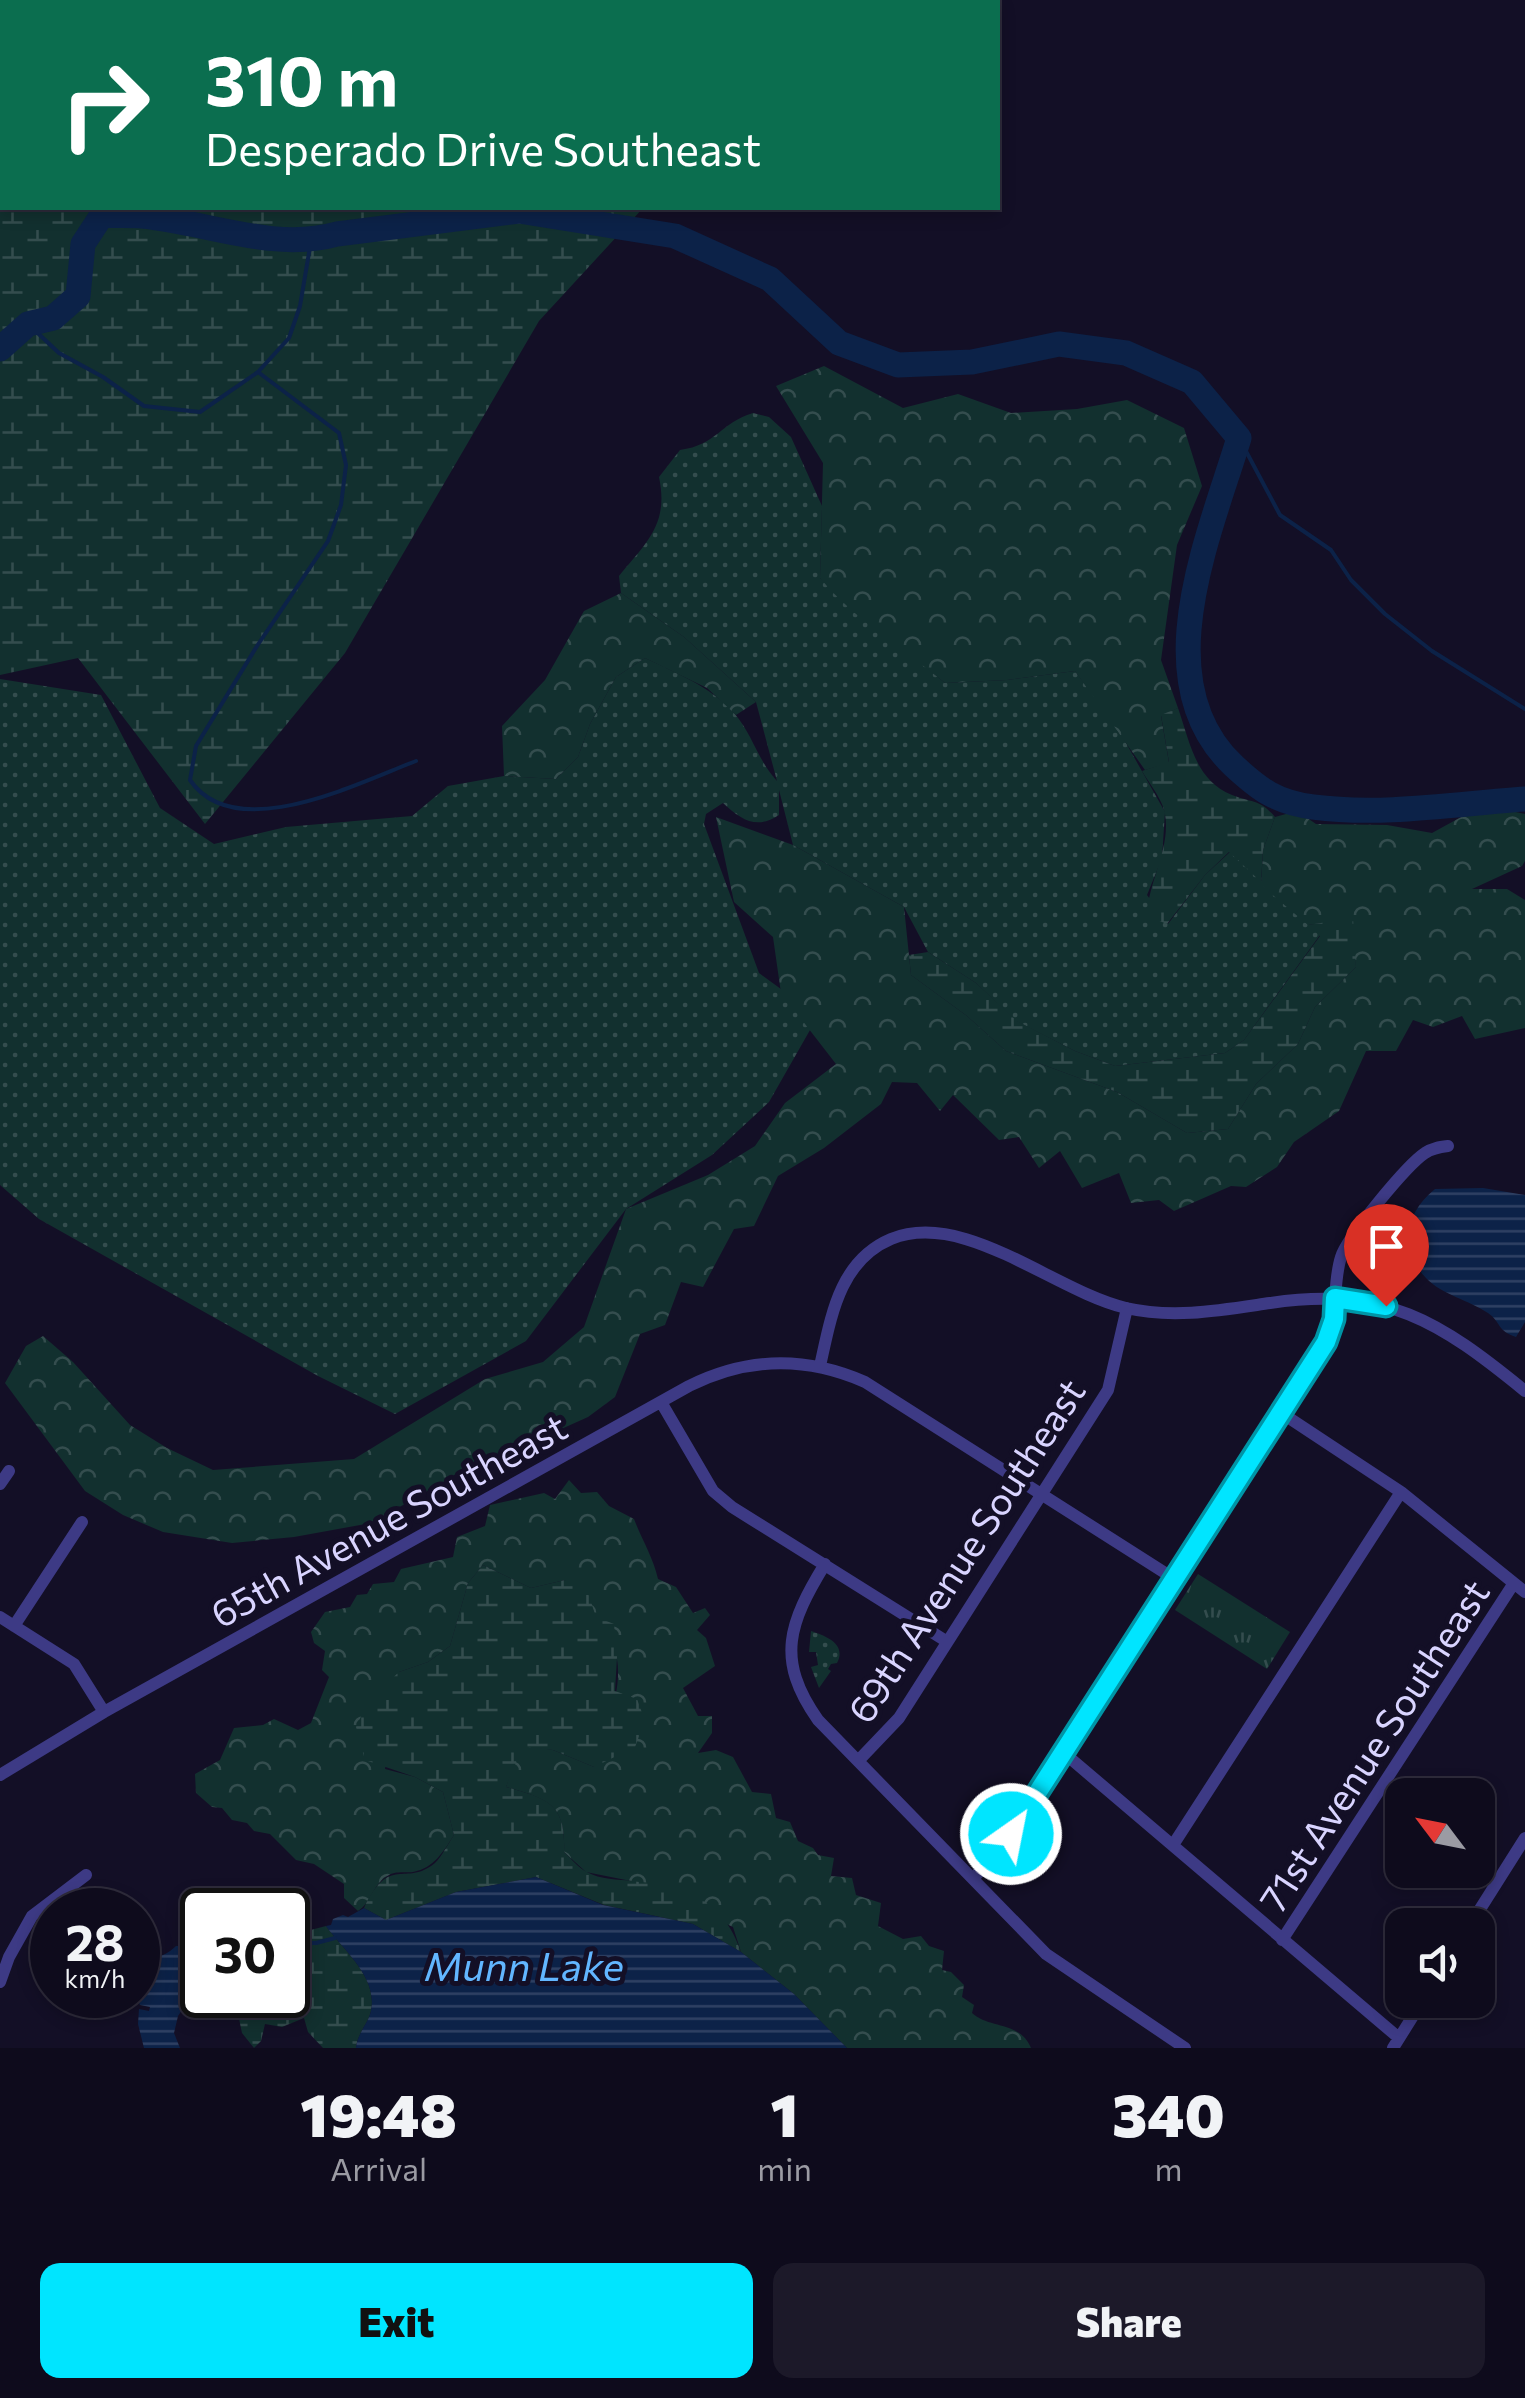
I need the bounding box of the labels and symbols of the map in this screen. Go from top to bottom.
pin [1344,1204,1429,1307]
street label: 69th Avenue Southeast [836,1369,1094,1731]
street label: 65th Avenue Southeast [202,1402,574,1636]
street label: 71st Avenue Southeast [1248,1570,1498,1920]
north arrow [1385,1778,1495,1888]
position arrow [959,1782,1063,1886]
speed limit sign: 30 [180,1888,310,2018]
water label: Munn Lake [424,1940,624,1989]

